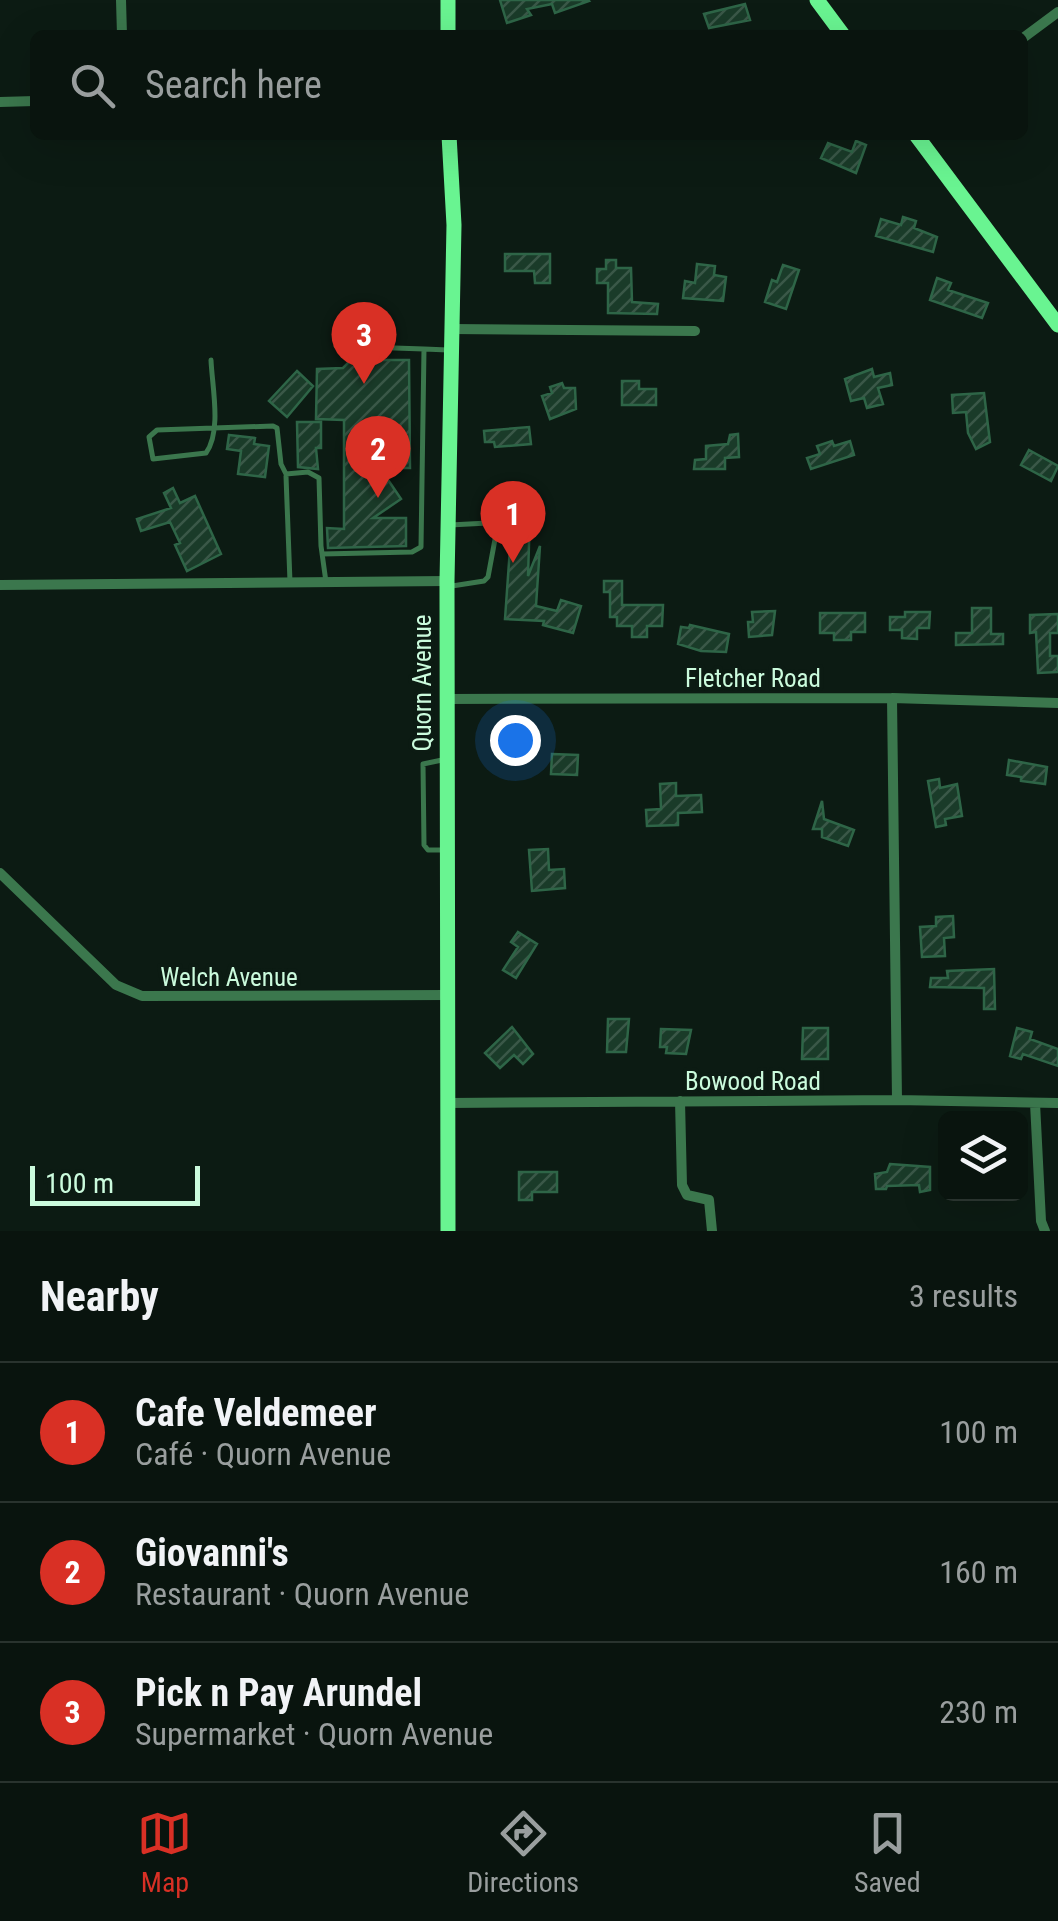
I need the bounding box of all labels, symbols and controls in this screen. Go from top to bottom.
search box [30,30,1028,140]
icon: search [65,58,120,113]
text: Search here [145,63,322,107]
pin: 3 [332,302,396,384]
pin: 2 [346,416,410,498]
pin: 1 [480,480,546,563]
street label: Quorn Avenue [408,614,437,752]
street label: Fletcher Road [685,664,821,693]
your location [490,715,541,766]
street label: Welch Avenue [160,963,298,992]
street label: Bowood Road [685,1067,821,1096]
map controls [938,1111,1028,1201]
button: layers [938,1111,1028,1201]
scale bar [30,1161,200,1206]
text: 100 m [45,1167,114,1200]
text: Nearby [40,1272,159,1321]
text: 3 results [909,1277,1018,1315]
text: Cafe Veldemeer [135,1391,377,1435]
text: 1 [64,1413,81,1451]
text: 100 m [939,1413,1018,1451]
text: Café · Quorn Avenue [135,1435,391,1473]
text: Giovanni's [135,1531,289,1575]
text: 2 [64,1553,81,1591]
text: 160 m [939,1553,1018,1591]
text: Restaurant · Quorn Avenue [135,1575,469,1613]
text: Pick n Pay Arundel [135,1671,422,1715]
text: 3 [64,1693,81,1731]
text: 230 m [939,1693,1018,1731]
text: Supermarket · Quorn Avenue [135,1715,493,1753]
tab: Map [137,1806,192,1899]
tab: Directions [467,1806,579,1899]
tab: Saved [854,1806,921,1899]

